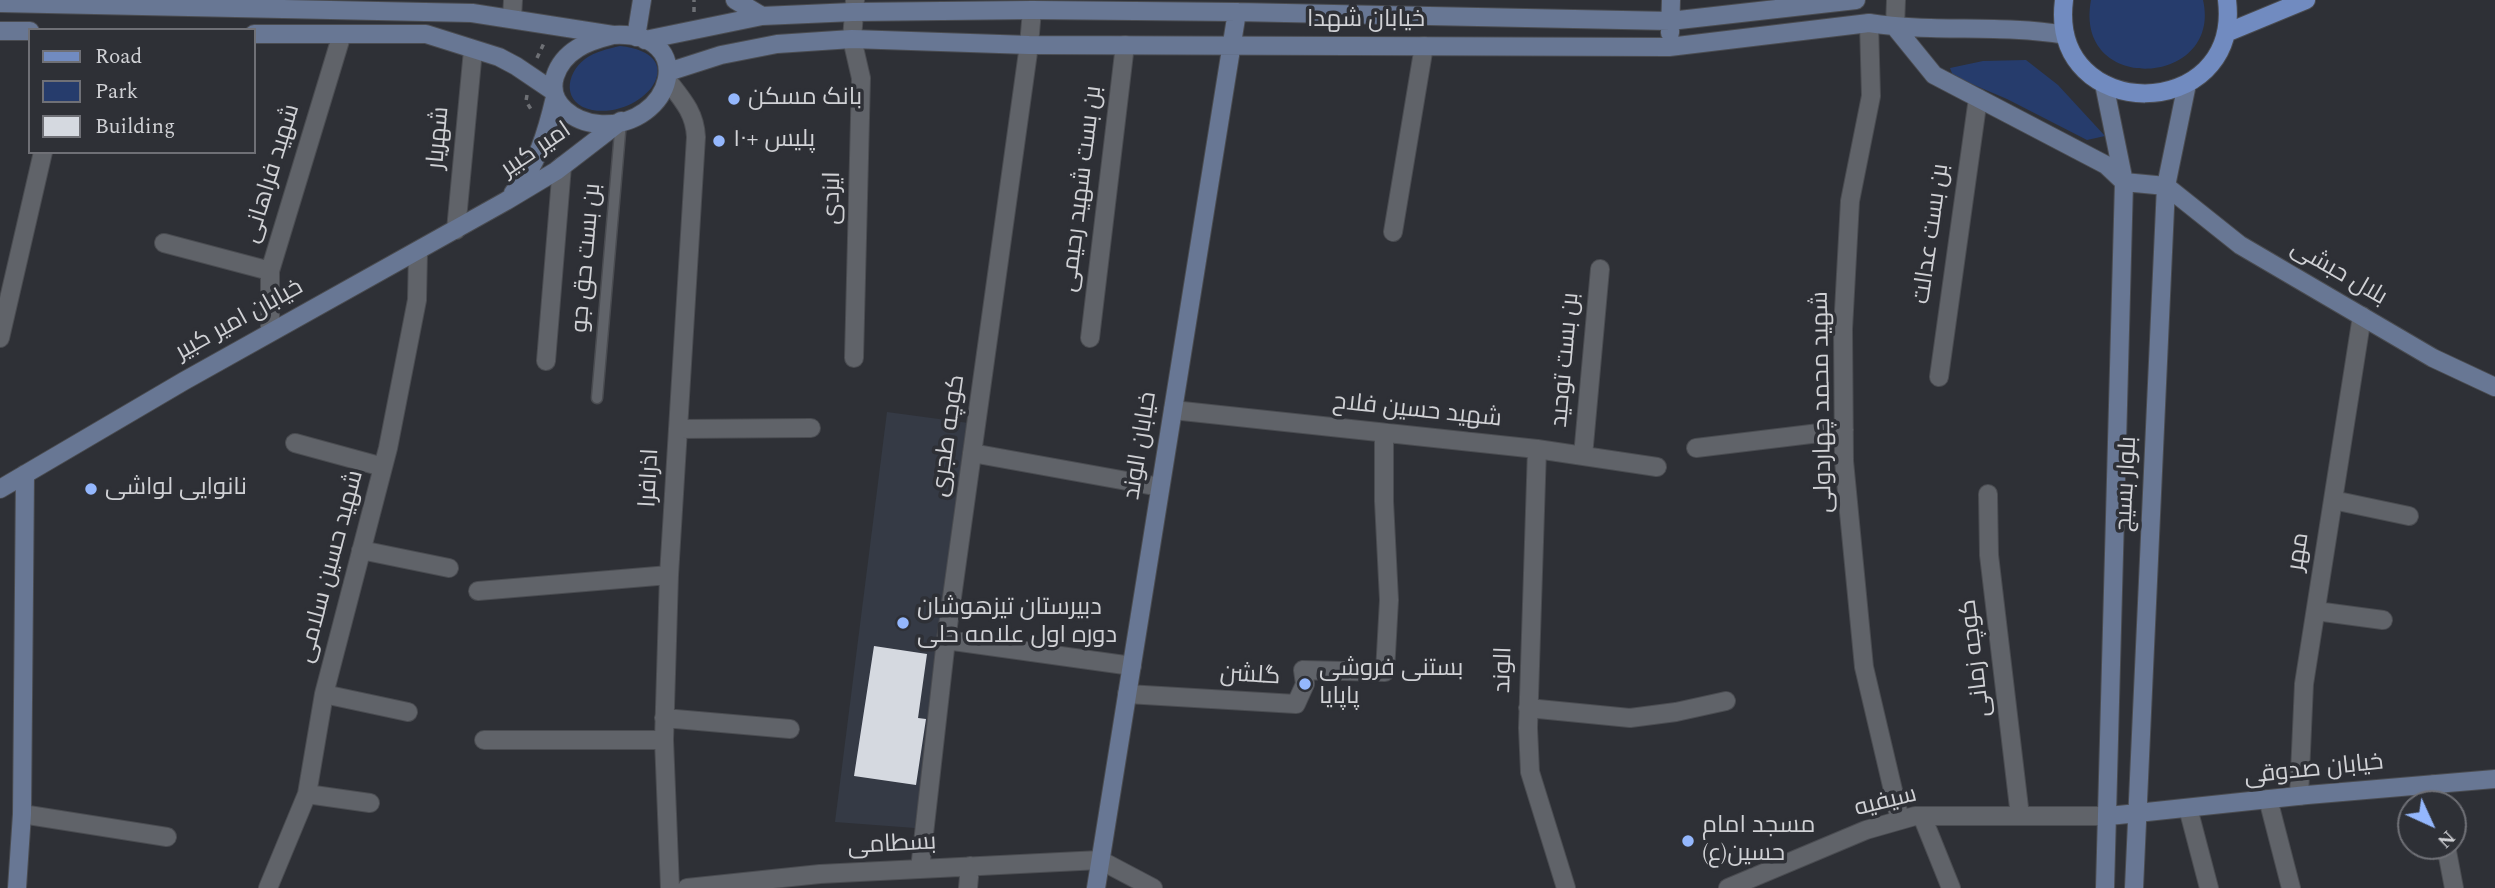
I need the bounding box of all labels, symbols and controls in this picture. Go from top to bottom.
street label: خیابان شهدا [1307,7,1425,35]
legend [28,28,256,154]
text: Road [95,41,142,73]
text: Park [95,76,138,108]
street label: بن بست شهید رحیمی [1056,84,1110,294]
place label: بانک مسکن [748,85,862,113]
marker: بانک مسکن [726,91,742,107]
street label: شهید فراهانی [238,101,308,247]
street label: شهریار [423,106,457,170]
text: Building [95,111,175,143]
street label: امیر کبیر [496,117,578,185]
place label: پلیس +۱۰ [733,127,815,155]
marker: پلیس +۱۰ [711,133,727,149]
street label: بن بست عدالت [1909,162,1957,306]
street label: ایزدی [819,171,849,225]
street label: بن بست حق جو [567,182,609,334]
street label: بلال حبشی [2285,235,2391,313]
street label: خیابان امیر کبیر [171,274,309,368]
street label: بن بست توحید [1547,291,1587,429]
street label: شهید محمد چهاردولی [1808,291,1840,513]
street label: کوچه طجری [927,373,973,499]
street label: شهید حسین فلاح [1331,389,1503,435]
street label: خیابان الوند [1119,390,1165,502]
street label: بلوار بسیج [2111,436,2145,532]
street label: اذرافرا [635,448,667,508]
street label: شهید حسین سلامی [292,468,372,666]
place label: نانوایی لواشی [105,475,247,503]
marker: نانوایی لواشی [83,481,99,497]
street label: مهر [2283,531,2317,573]
place label: دبیرستان تیزهوشان دوره اول علامه حلی [917,595,1117,651]
street label: کوچه زمانی [1955,597,1999,719]
marker: دبیرستان تیزهوشان دوره اول علامه حلی [895,615,911,631]
street label: الوند [1490,646,1520,694]
place label: بستنی فروشی پاپایا [1319,656,1463,712]
street label: گلشن [1219,661,1281,693]
marker: بستنی فروشی پاپایا [1297,676,1313,692]
street label: خیابان صدوقی [2243,749,2385,793]
street label: سیفیه [1852,781,1920,825]
north arrow [2397,790,2467,860]
place label: مسجد امام حسین(ع) [1702,813,1815,869]
text: N [2430,823,2462,855]
street label: بسطامی [847,829,937,863]
marker: مسجد امام حسین(ع) [1680,833,1696,849]

